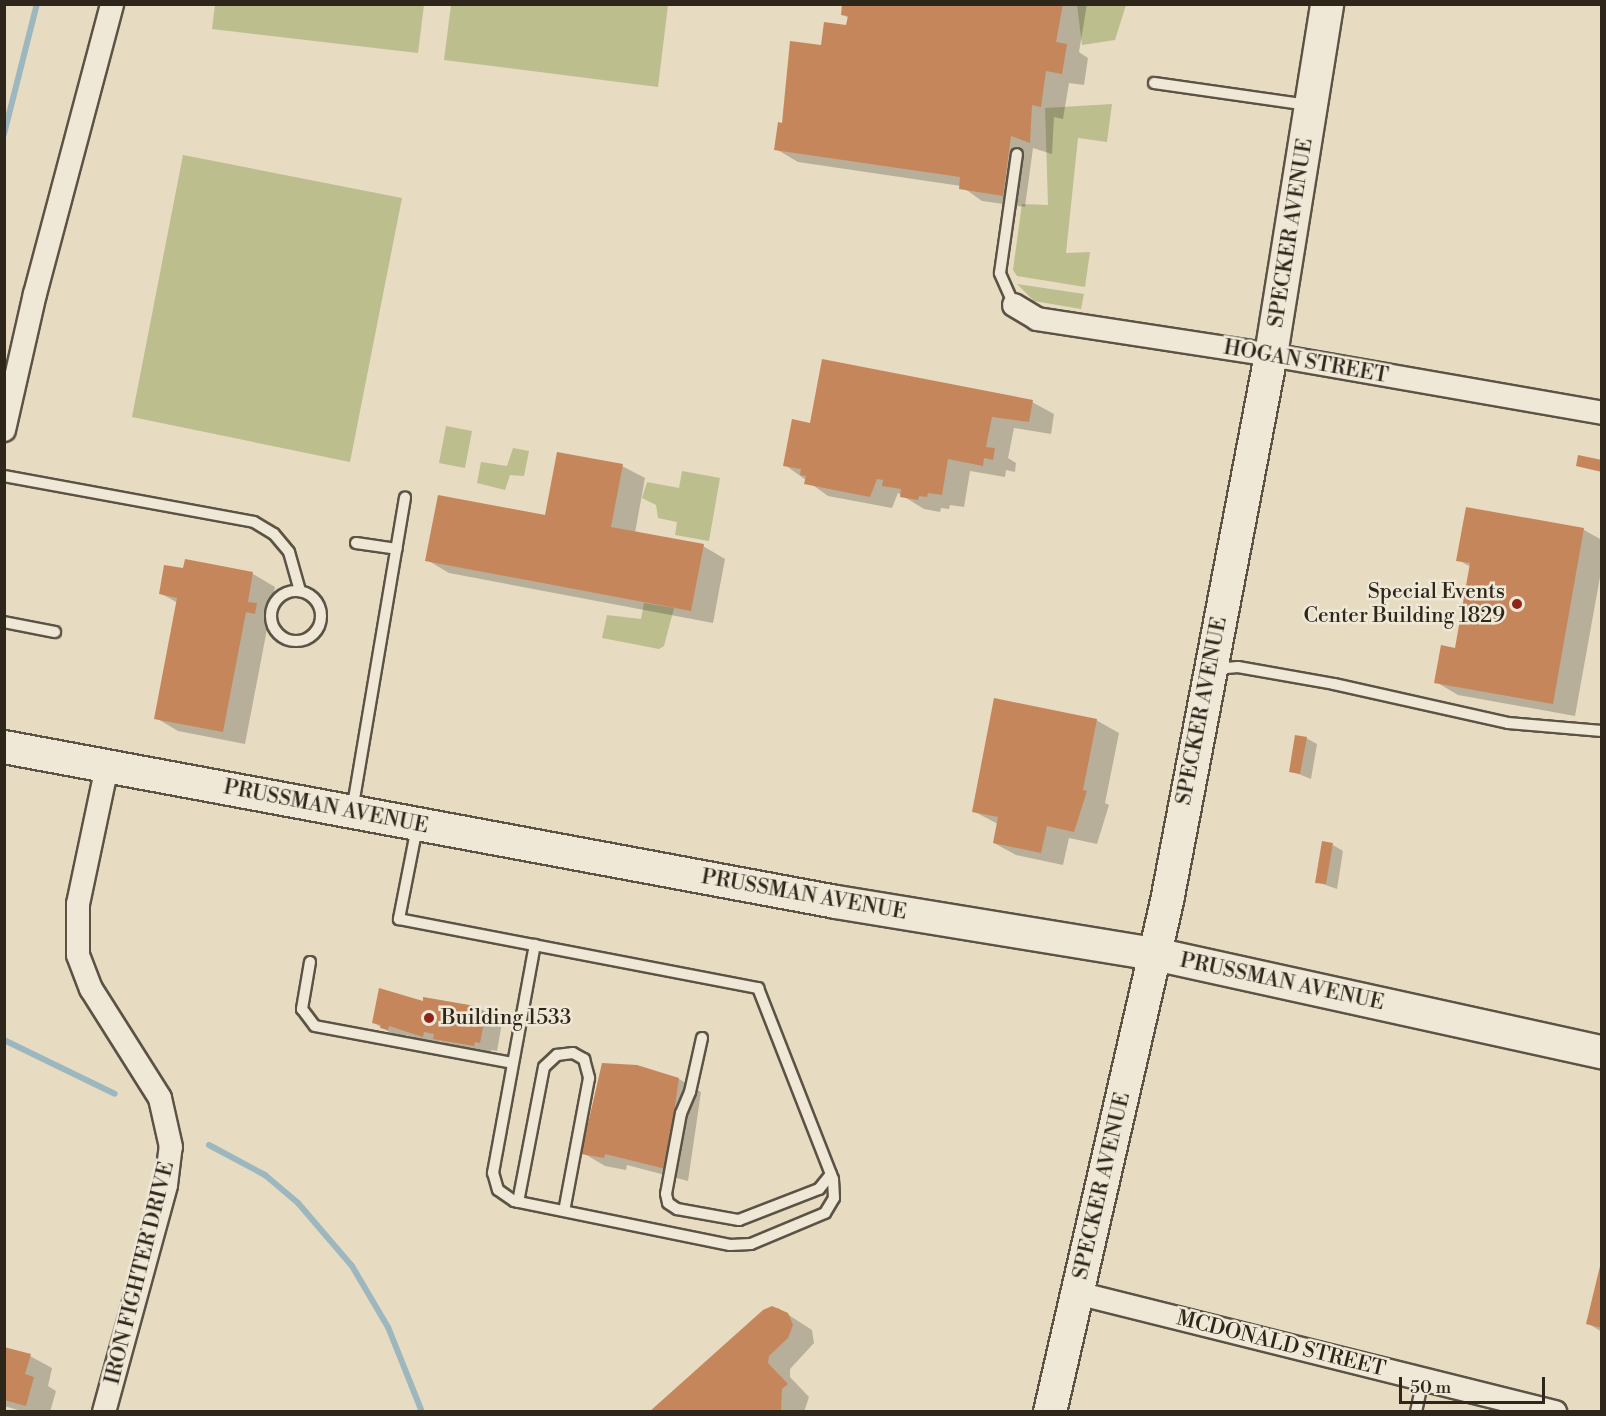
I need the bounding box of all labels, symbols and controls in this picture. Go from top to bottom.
street label: SPECKER AVENUE [1264,137,1318,329]
street label: HOGAN STREET [1222,335,1390,389]
place label: Special Events Center Building 1829 [1304,579,1505,629]
marker: Special Events Center Building 1829 [1510,597,1524,611]
street label: SPECKER AVENUE [1171,615,1233,807]
street label: PRUSSMAN AVENUE [221,775,431,839]
street label: PRUSSMAN AVENUE [699,865,909,925]
street label: PRUSSMAN AVENUE [1178,948,1386,1016]
place label: Building 1533 [441,1005,571,1031]
marker: Building 1533 [422,1011,436,1025]
street label: SPECKER AVENUE [1068,1090,1136,1282]
street label: IRON FIGHTER DRIVE [100,1159,180,1387]
street label: MCDONALD STREET [1174,1306,1388,1382]
scale bar [1402,1365,1548,1403]
text: 50 m [1410,1376,1451,1399]

